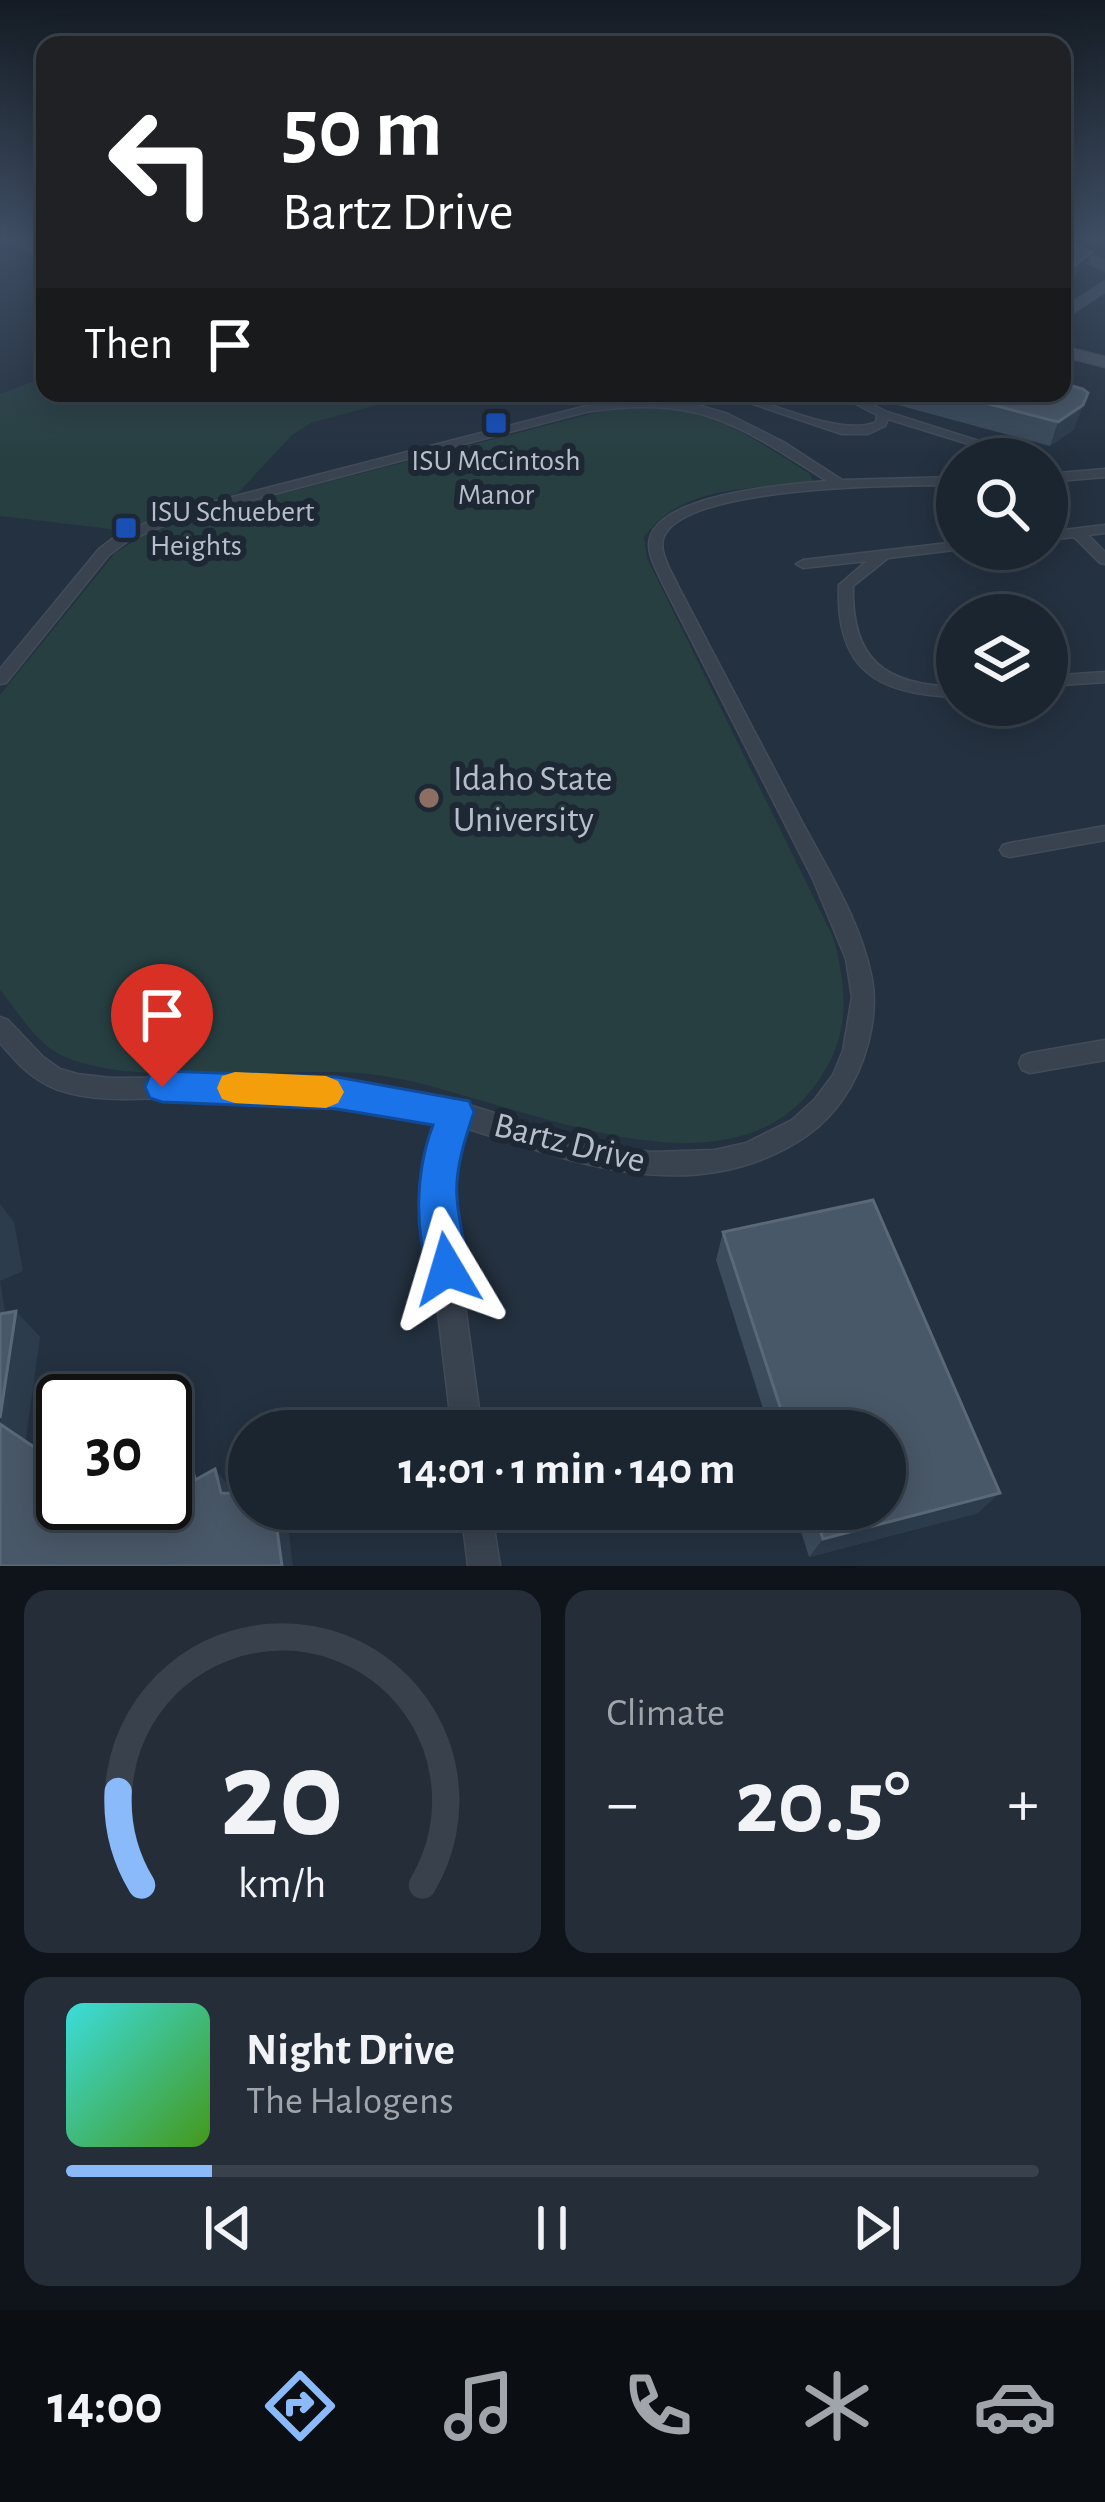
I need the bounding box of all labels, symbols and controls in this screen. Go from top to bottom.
icon: left [84,84,240,240]
text: 50 m [282,88,443,172]
text: Bartz Drive [282,186,514,240]
icon: arrive [197,312,263,378]
text: Then [84,322,173,367]
marker: ISU McCintosh Manor [483,410,509,436]
map controls [936,438,1068,726]
button: search [936,438,1068,570]
place label: ISU McCintosh Manor [411,446,581,510]
place label: ISU Schuebert Heights [150,497,315,561]
marker: ISU Schuebert Heights [113,515,139,541]
button: layers [936,594,1068,726]
place label: Idaho State University [453,761,612,838]
marker: Idaho State University [416,785,442,811]
pin [111,964,213,1087]
icon: arrive [129,982,195,1048]
street label: Bartz Drive [490,1107,649,1179]
position arrow [384,1206,510,1332]
speed limit sign: 30 [36,1374,192,1530]
text: 14:01 · 1 min · 140 m [399,1447,735,1492]
text: Climate [607,1694,725,1733]
text: 20 [220,1734,344,1859]
text: 20.5° [735,1759,910,1849]
text: − [607,1771,638,1837]
text: + [1007,1771,1039,1837]
text: km/h [238,1862,326,1905]
text: Night Drive [246,2028,455,2073]
text: The Halogens [246,2082,454,2121]
icon: previous [195,2195,261,2261]
icon: pause [519,2195,585,2261]
icon: next [844,2195,910,2261]
icon: directions [258,2364,342,2448]
icon: music [437,2364,521,2448]
icon: phone [616,2364,700,2448]
icon: climate [795,2364,879,2448]
icon: car [973,2364,1057,2448]
text: 14:00 [47,2379,163,2433]

